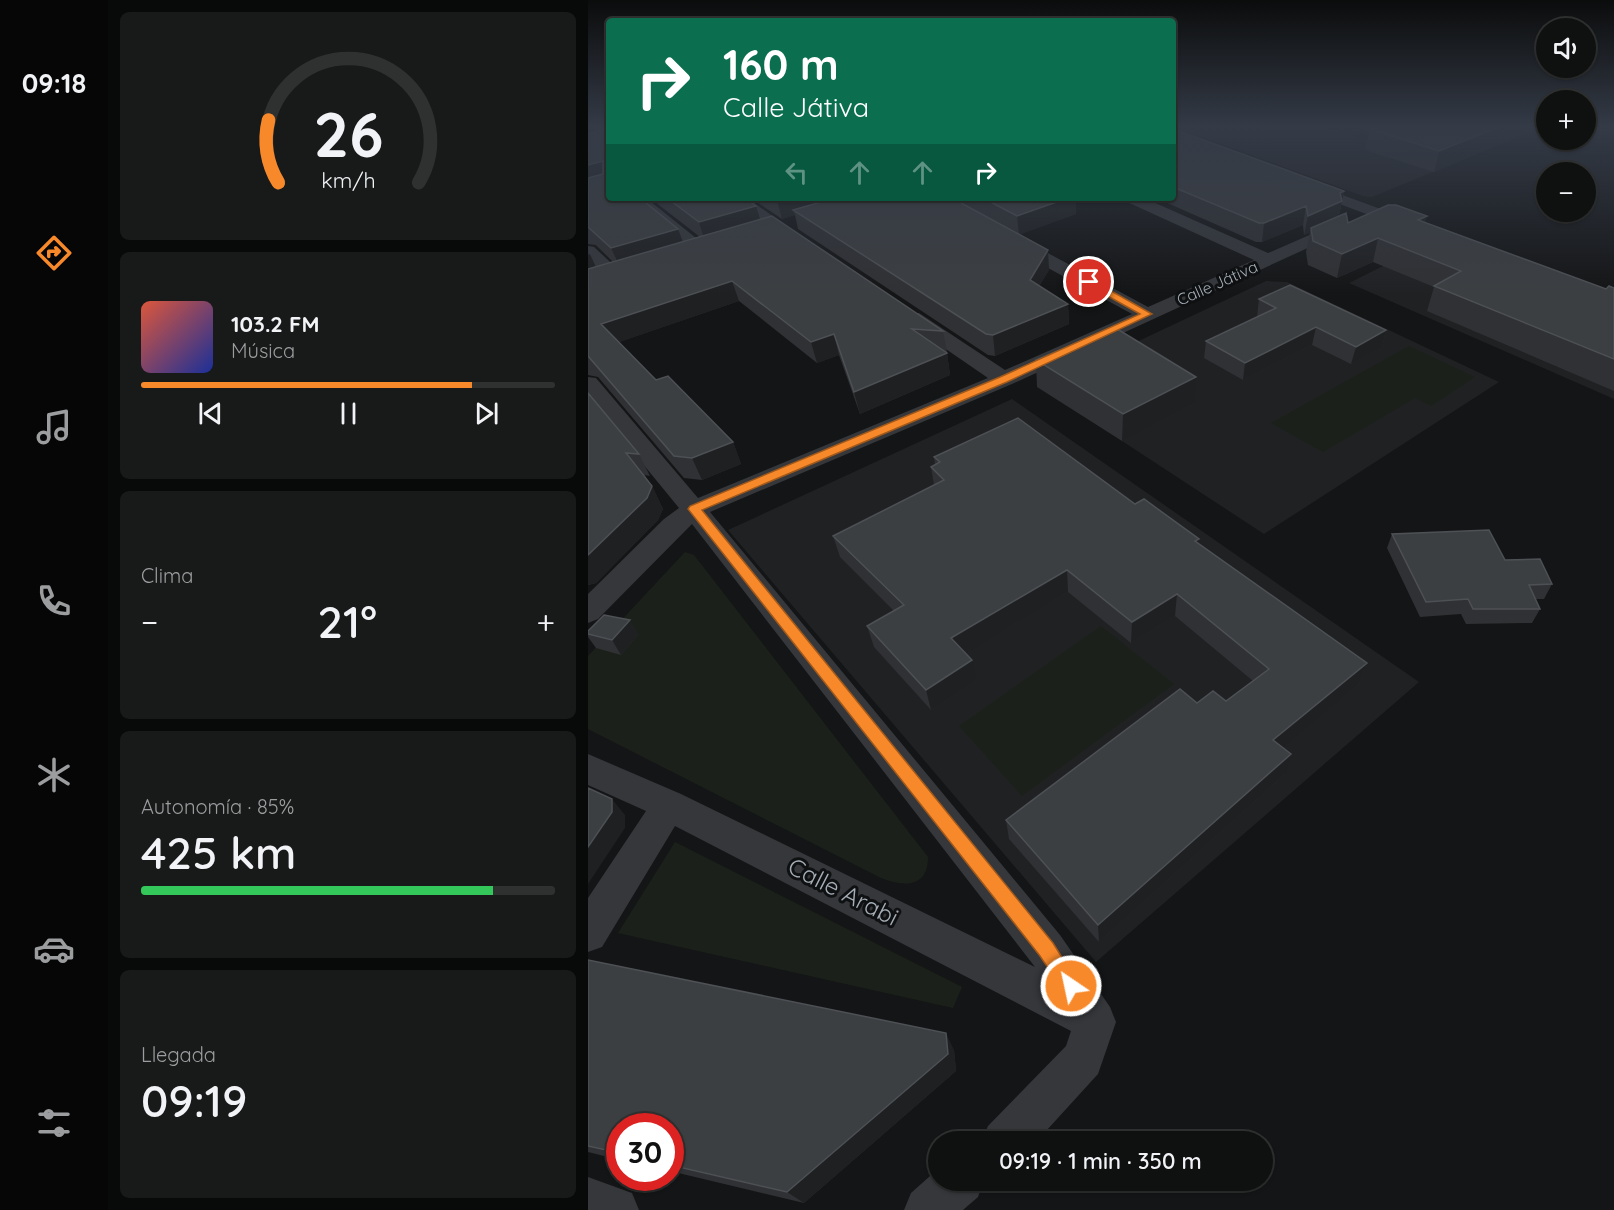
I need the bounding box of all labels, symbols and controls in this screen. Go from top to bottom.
map controls [1536,18,1596,222]
button: sound [1536,18,1596,78]
text: 160 m [723,38,839,91]
icon: right [624,42,702,120]
text: 09:18 [22,66,86,100]
text: Calle Játiva [723,90,869,124]
button: + [1536,90,1596,150]
text: 26 [313,95,383,173]
icon: left [780,156,813,189]
icon: ahead [843,156,876,189]
icon: ahead [906,156,939,189]
icon: right [969,156,1002,189]
button: − [1536,162,1596,222]
text: km/h [321,167,375,193]
icon: directions [33,232,75,274]
pin [1063,256,1114,307]
street label: Calle Játiva [1173,256,1261,310]
icon: arrive [1072,265,1105,298]
text: 103.2 FM [231,310,319,338]
text: Música [231,338,295,363]
icon: previous [194,397,227,430]
icon: pause [332,397,365,430]
icon: next [470,397,503,430]
icon: music [33,406,75,448]
text: Clima [141,563,193,588]
icon: phone [33,580,75,622]
text: 21° [318,593,377,649]
text: − [141,601,158,642]
text: + [536,601,555,642]
icon: climate [33,754,75,796]
text: Autonomía · 85% [141,794,294,819]
text: 425 km [141,824,296,880]
street label: Calle Arabi [783,851,904,932]
icon: car [33,928,75,970]
position arrow [1039,954,1103,1018]
text: Llegada [141,1042,216,1067]
text: 09:19 [141,1072,247,1128]
icon: filters [33,1102,75,1144]
speed limit sign: 30 [606,1113,684,1191]
text: 09:19 · 1 min · 350 m [999,1147,1202,1175]

